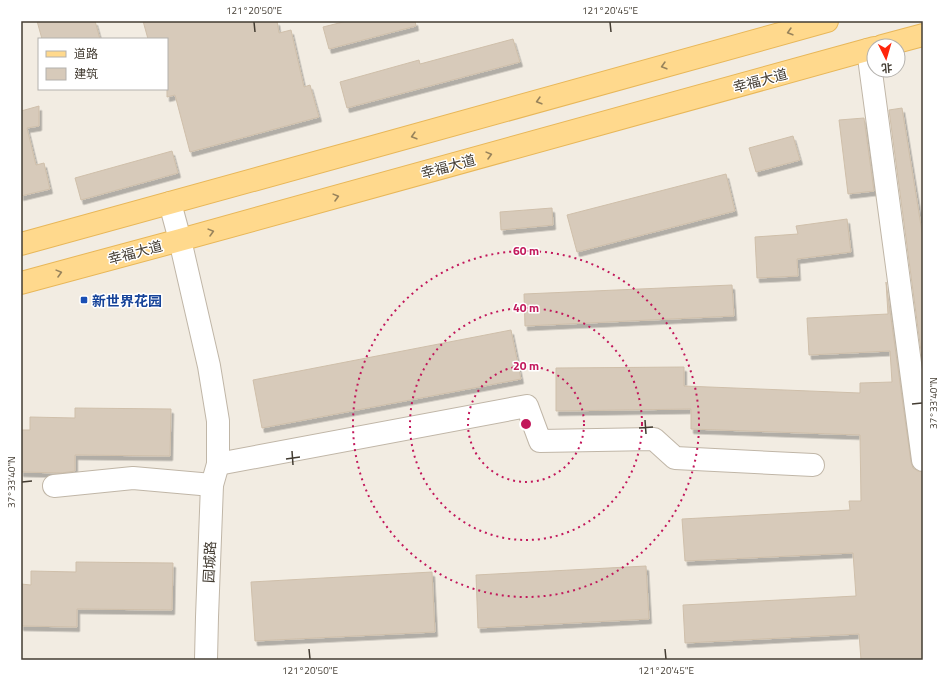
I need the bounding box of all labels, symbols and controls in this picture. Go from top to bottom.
text: 121°20'50"E [226,3,283,18]
text: 121°20'45"E [582,3,639,18]
one-way arrow [787,27,793,35]
legend [38,38,168,90]
north arrow [866,38,906,78]
text: 道路 [74,44,98,63]
text: 北 [881,60,893,76]
one-way arrow [661,61,668,70]
street label: 幸福大道 [730,63,790,97]
text: 建筑 [74,64,98,83]
one-way arrow [536,96,543,105]
one-way arrow [411,131,418,140]
street label: 幸福大道 [418,149,478,183]
one-way arrow [485,151,492,160]
one-way arrow [333,193,340,202]
one-way arrow [208,228,214,236]
street label: 幸福大道 [105,235,165,269]
text: 60 m [513,241,539,260]
one-way arrow [55,269,62,278]
place label: 新世界花园 [92,290,162,311]
marker: 新世界花园 [79,295,89,305]
text: 40 m [513,298,539,317]
text: 20 m [513,356,539,375]
text: 37°33'40"N [926,377,941,429]
centre of rings [519,417,533,431]
text: 37°33'40"N [4,456,19,508]
street label: 园城路 [197,540,221,584]
text: 121°20'50"E [282,663,339,678]
text: 121°20'45"E [638,663,695,678]

